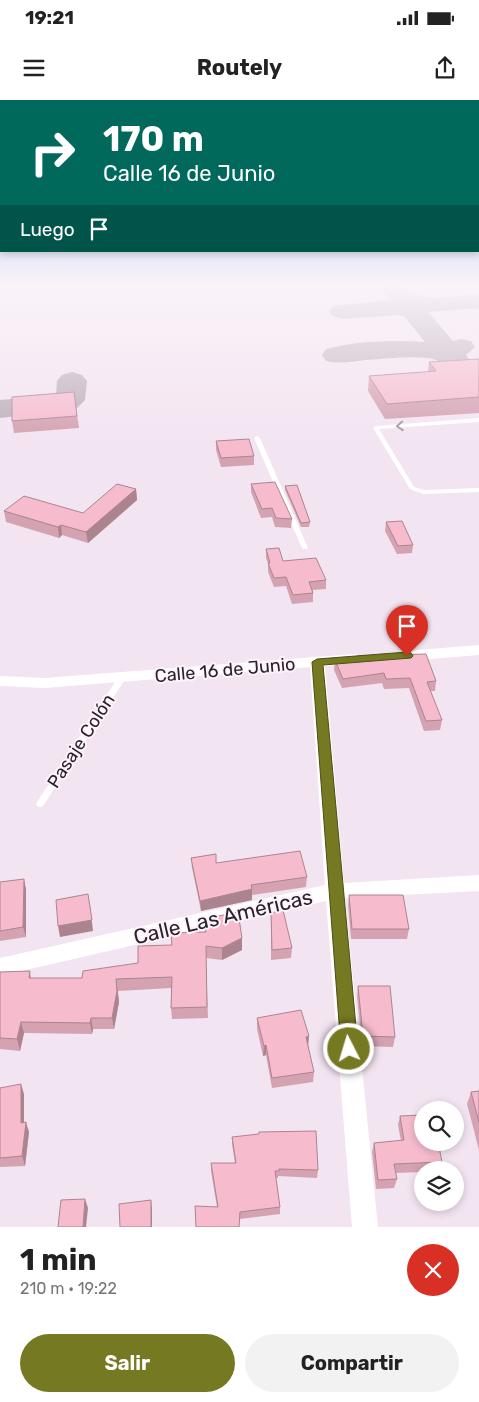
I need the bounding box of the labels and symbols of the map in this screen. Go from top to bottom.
one-way arrow [396,420,404,431]
pin [386,605,428,656]
street label: Calle 16 de Junio [154,653,296,687]
street label: Pasaje Colón [42,690,120,792]
street label: Calle Las Américas [131,884,315,949]
position arrow [322,1022,374,1074]

